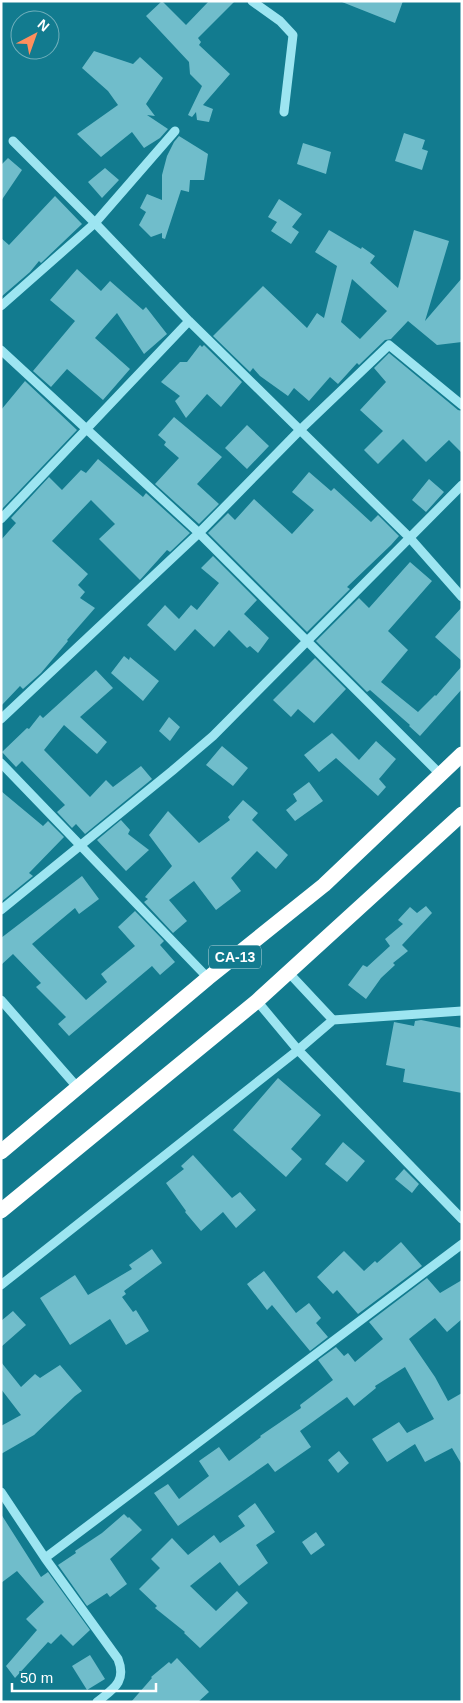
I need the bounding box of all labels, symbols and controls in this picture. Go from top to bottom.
north arrow [10,10,60,60]
text: N [34,16,53,35]
road number: CA-13 [209,946,261,969]
scale bar [12,1660,156,1692]
text: 50 m [20,1669,53,1686]

